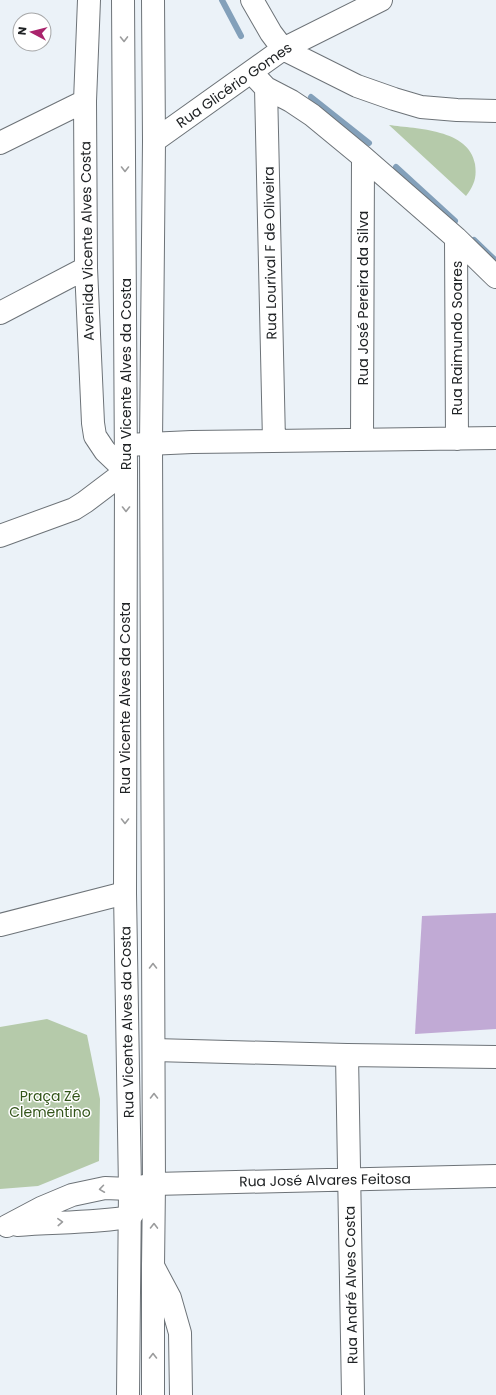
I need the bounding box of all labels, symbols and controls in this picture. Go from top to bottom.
north arrow [12,12,52,52]
text: N [14,26,31,36]
one-way arrow [120,36,128,42]
street label: Rua Glicério Gomes [172,37,296,133]
street label: Avenida Vicente Alves Costa [75,141,99,341]
one-way arrow [121,166,129,172]
street label: Rua Lourival F de Oliveira [258,166,282,340]
street label: Rua José Pereira da Silva [353,211,373,385]
street label: Rua Raimundo Soares [447,261,467,415]
street label: Rua Vicente Alves da Costa [116,278,136,470]
one-way arrow [122,506,130,512]
street label: Rua Vicente Alves da Costa [115,602,135,794]
one-way arrow [121,818,129,824]
street label: Rua Vicente Alves da Costa [115,926,139,1118]
one-way arrow [149,963,157,969]
park label: Praça Zé Clementino [9,1086,91,1122]
one-way arrow [150,1093,158,1099]
street label: Rua José Alvares Feitosa [239,1169,411,1191]
one-way arrow [99,1184,105,1193]
street label: Rua André Alves Costa [340,1206,362,1364]
one-way arrow [57,1218,63,1226]
one-way arrow [149,1223,158,1229]
one-way arrow [149,1353,157,1359]

